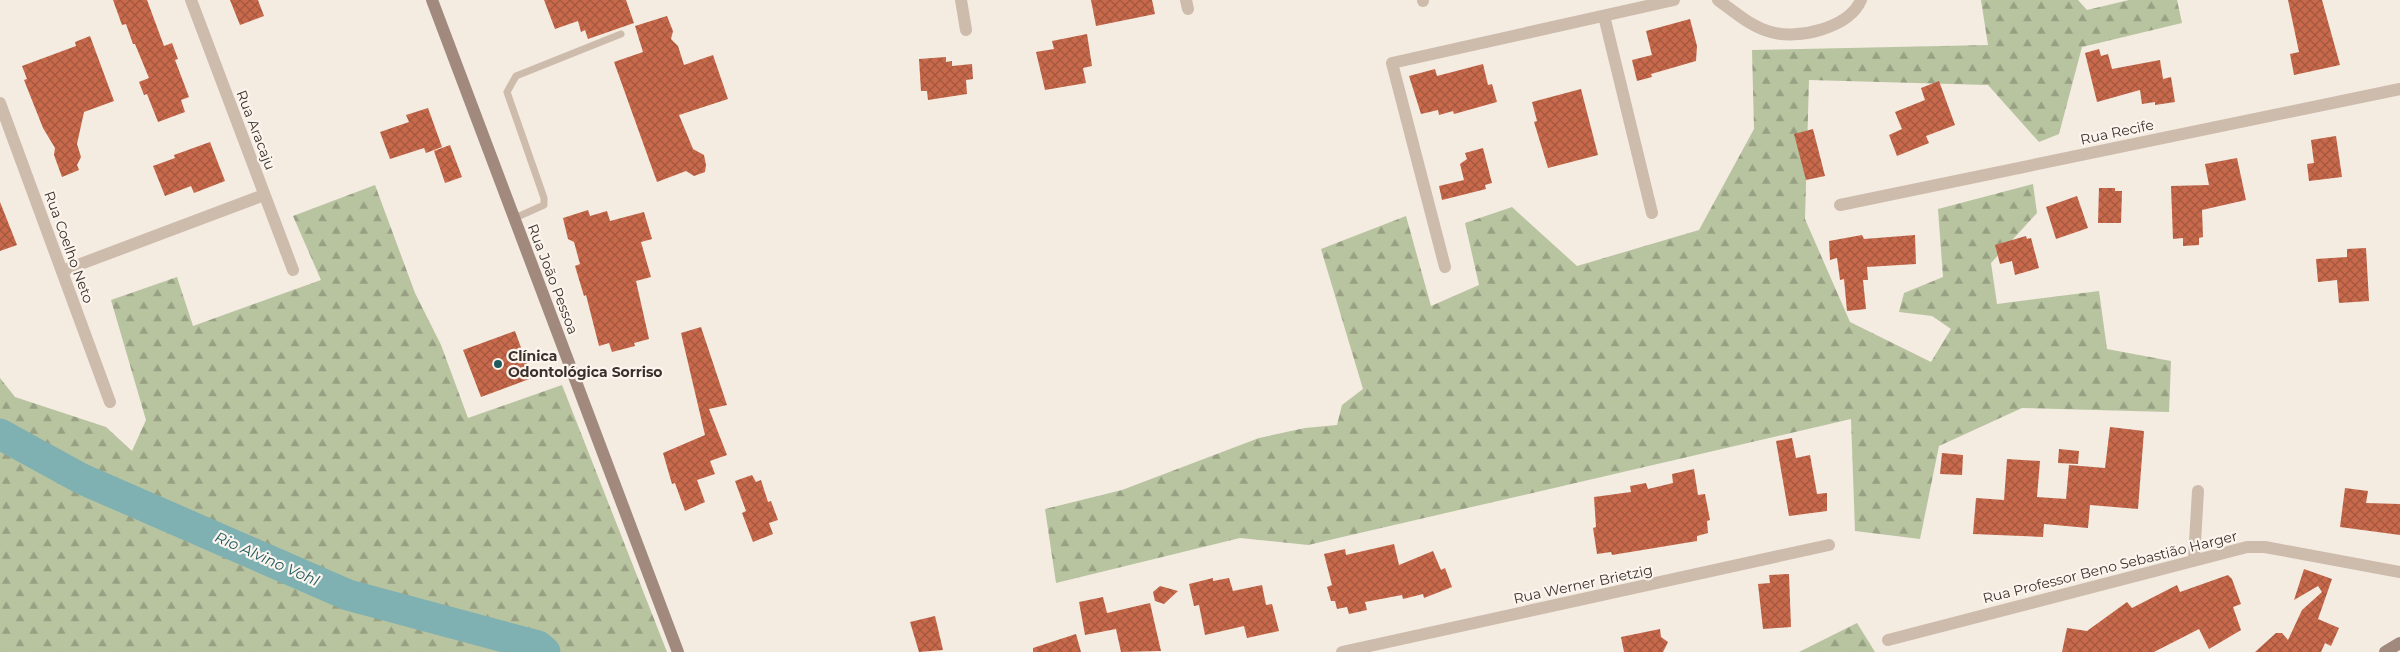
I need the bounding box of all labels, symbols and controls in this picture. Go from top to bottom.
street label: Rua Aracaju [233,87,279,173]
street label: Rua Recife [2079,115,2155,149]
street label: Rua Coelho Neto [40,188,98,306]
street label: Rua João Pessoa [524,221,582,337]
place label: Clínica Odontológica Sorriso [508,347,663,381]
marker: Clínica Odontológica Sorriso [492,358,504,370]
water label: Rio Alvino Vohl [212,527,322,590]
street label: Rua Professor Beno Sebastião Harger [1981,527,2239,607]
street label: Rua Werner Brietzig [1512,560,1654,608]

